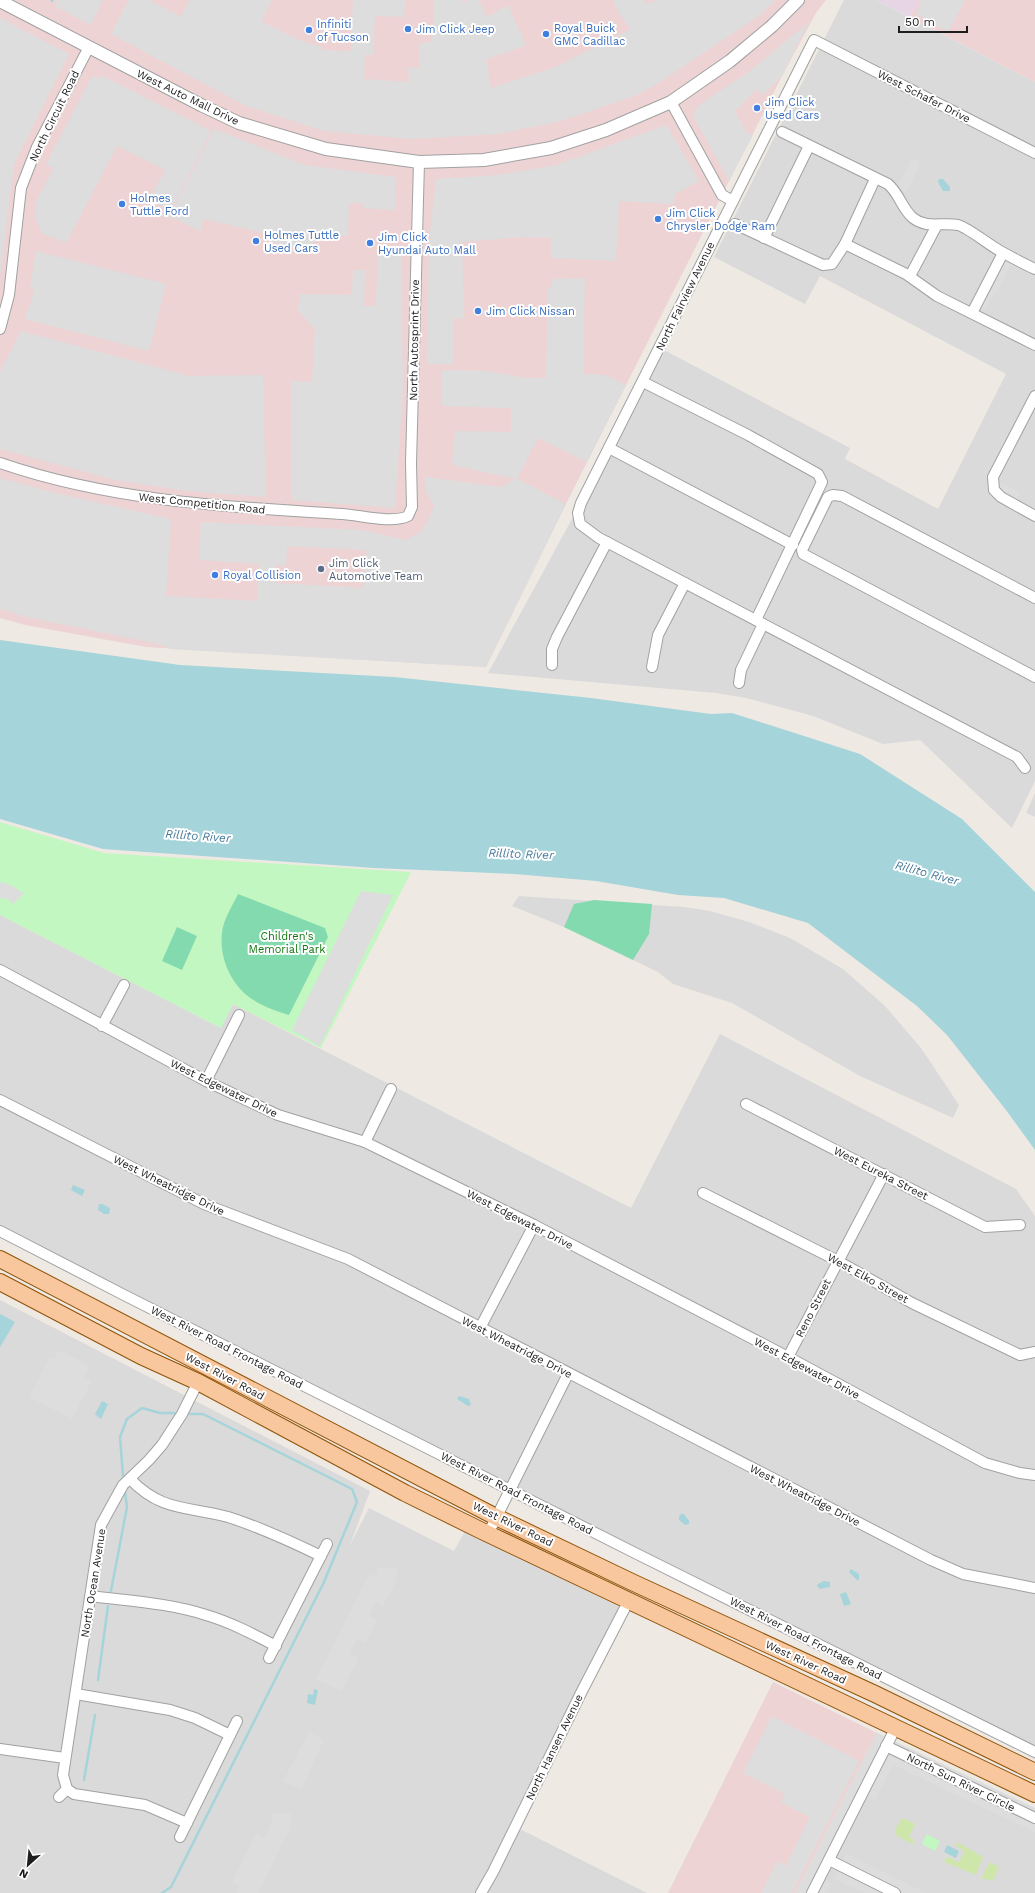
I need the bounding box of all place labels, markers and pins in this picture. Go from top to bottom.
place label: Infiniti of Tucson [317,18,369,44]
place label: Royal Buick GMC Cadillac [554,22,625,48]
place label: Jim Click Jeep [416,23,495,36]
marker: Jim Click Jeep [403,24,413,34]
marker: Infiniti of Tucson [304,25,314,35]
marker: Royal Buick GMC Cadillac [541,29,551,39]
place label: Jim Click Used Cars [765,96,820,122]
marker: Jim Click Used Cars [752,103,762,113]
place label: Holmes Tuttle Ford [130,192,189,218]
marker: Holmes Tuttle Ford [117,199,127,209]
place label: Jim Click Chrysler Dodge Ram [666,207,775,233]
marker: Jim Click Chrysler Dodge Ram [653,214,663,224]
place label: Holmes Tuttle Used Cars [264,229,339,255]
place label: Jim Click Hyundai Auto Mall [378,231,477,257]
marker: Holmes Tuttle Used Cars [251,236,261,246]
marker: Jim Click Hyundai Auto Mall [365,238,375,248]
place label: Jim Click Nissan [486,305,575,318]
marker: Jim Click Nissan [473,306,483,316]
place label: Jim Click Automotive Team [329,557,423,583]
marker: Jim Click Automotive Team [316,564,326,574]
place label: Royal Collision [223,569,301,582]
marker: Royal Collision [210,570,220,580]

